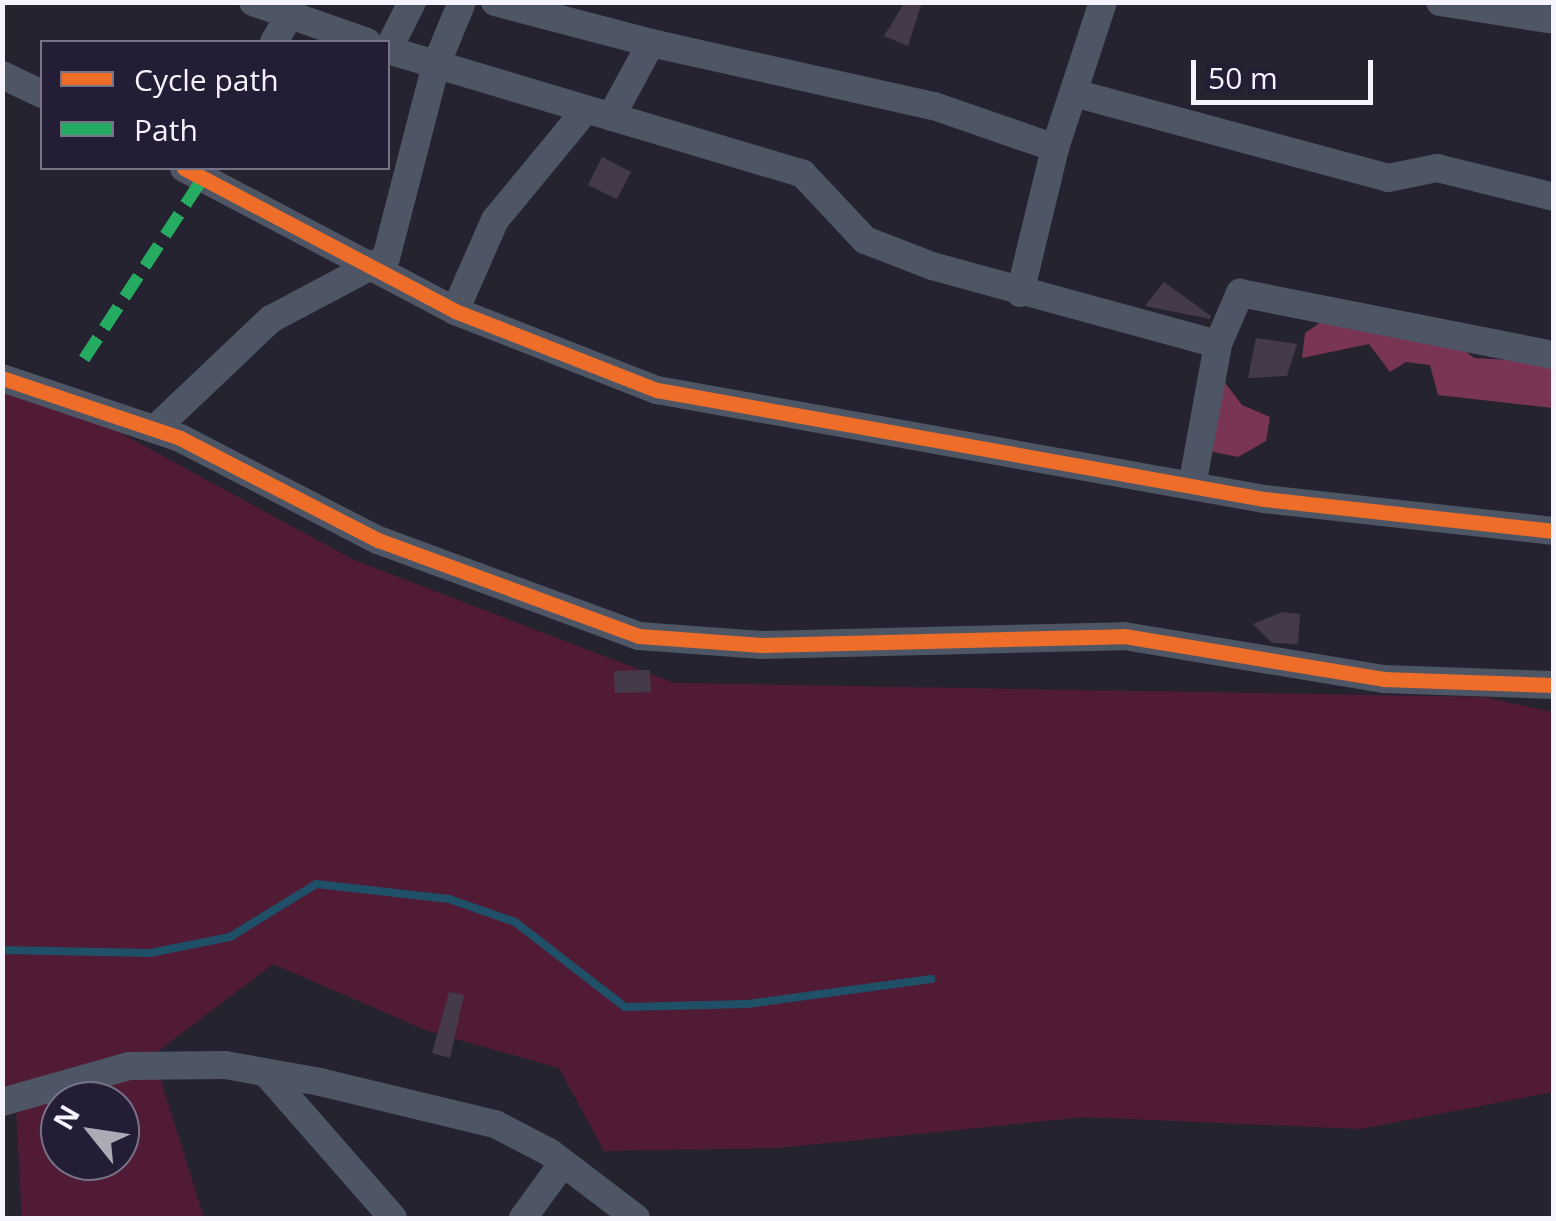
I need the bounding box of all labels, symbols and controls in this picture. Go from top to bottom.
legend [40,40,390,170]
scale bar [1196,40,1378,102]
text: 50 m [1208,57,1278,98]
text: Cycle path [134,59,279,100]
text: Path [134,109,198,150]
north arrow [40,1081,140,1181]
text: N [44,1098,88,1136]

